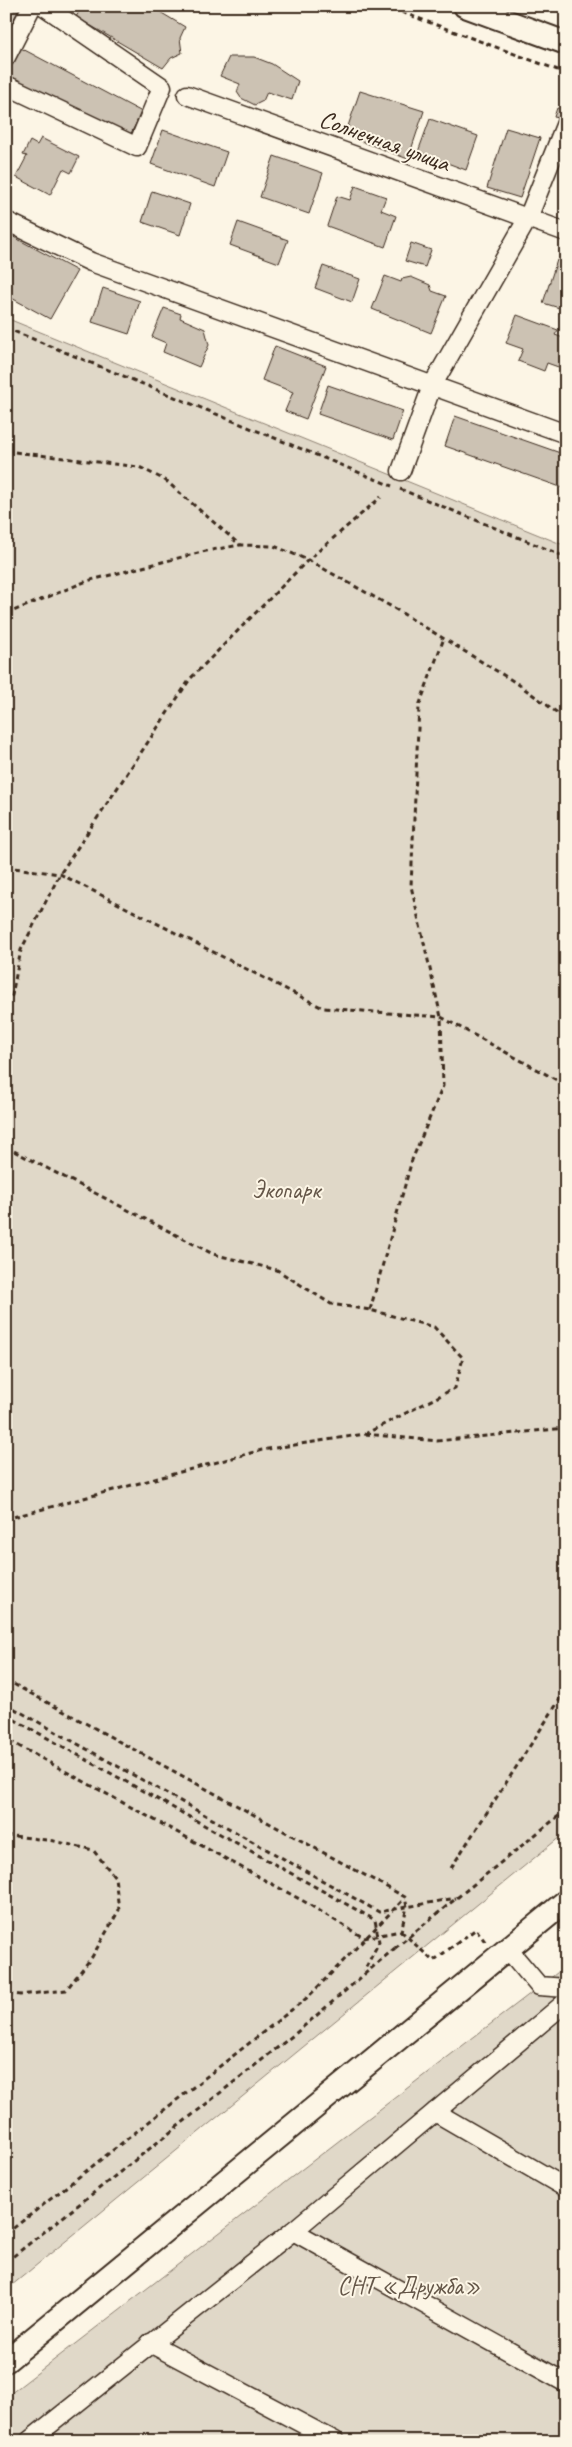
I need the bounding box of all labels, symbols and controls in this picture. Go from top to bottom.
street label: Солнечная улица [315,103,456,180]
park label: Экопарк [252,1174,323,1206]
park label: СНТ «Дружба» [338,2270,480,2302]

